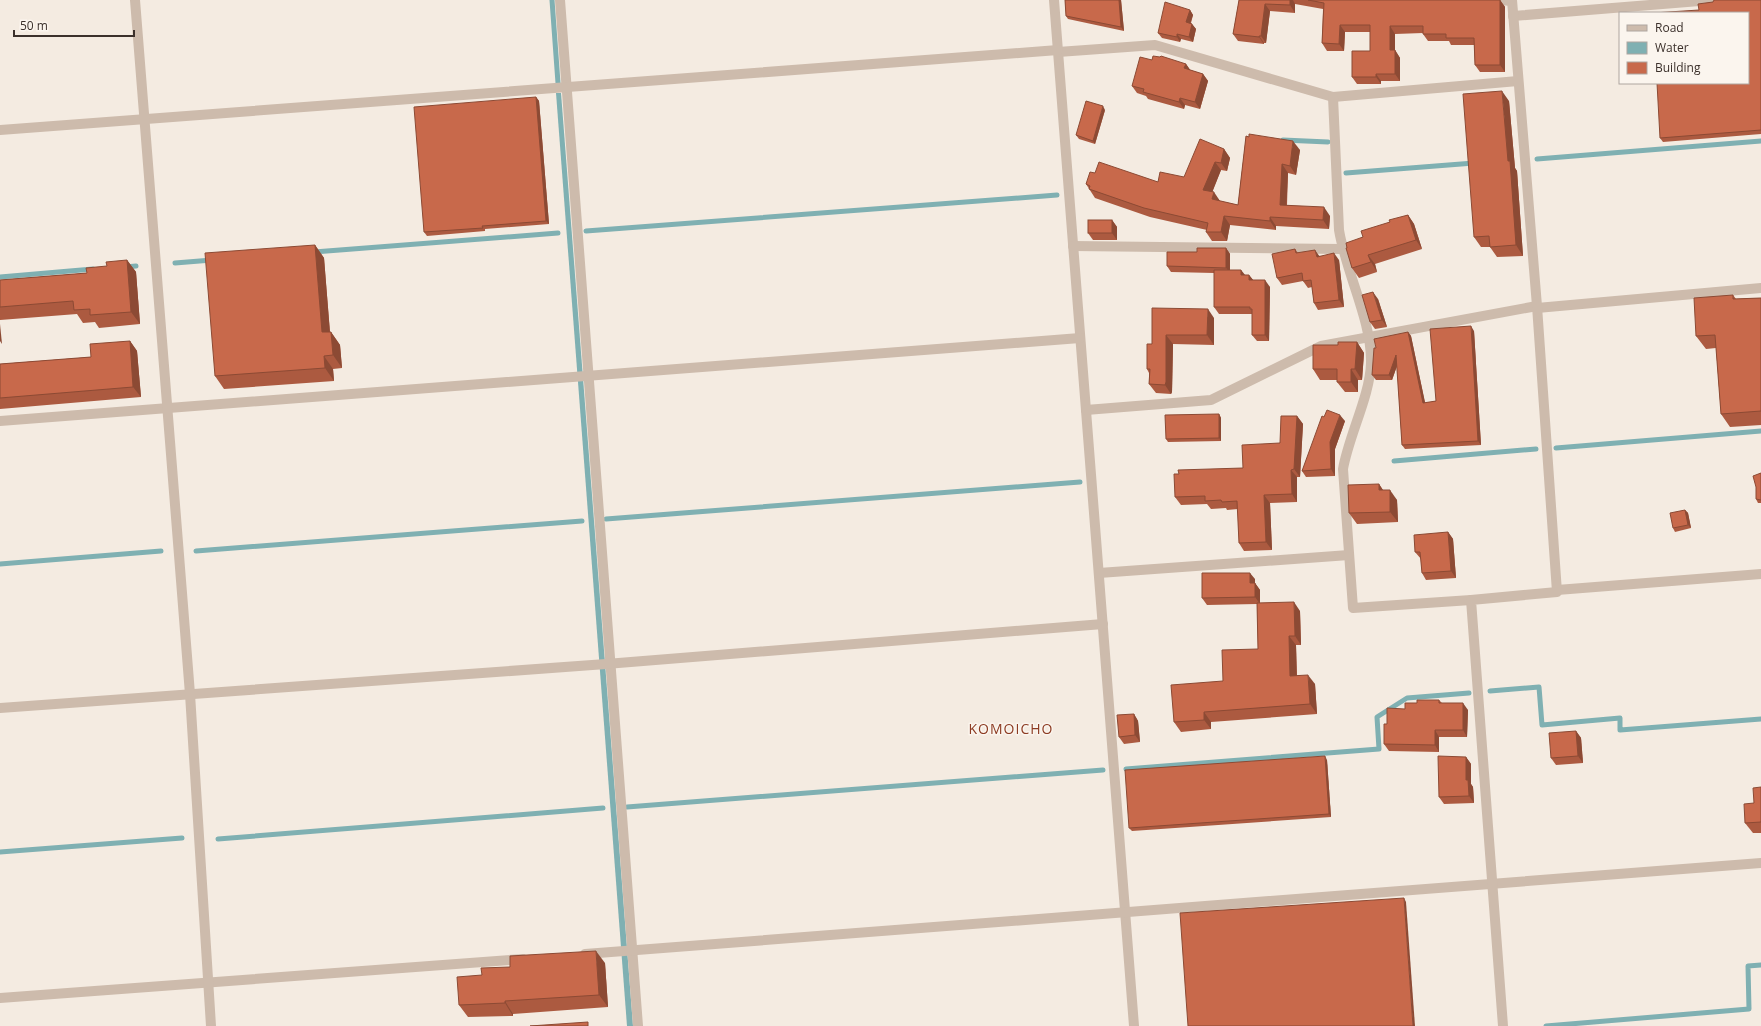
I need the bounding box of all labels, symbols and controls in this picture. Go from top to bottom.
scale bar [14,12,134,38]
legend [1619,12,1749,84]
text: 50 m [20,17,48,34]
text: Road [1655,19,1684,36]
text: Water [1655,39,1689,56]
text: Building [1655,59,1701,76]
district label: KOMOICHO [969,719,1053,738]

